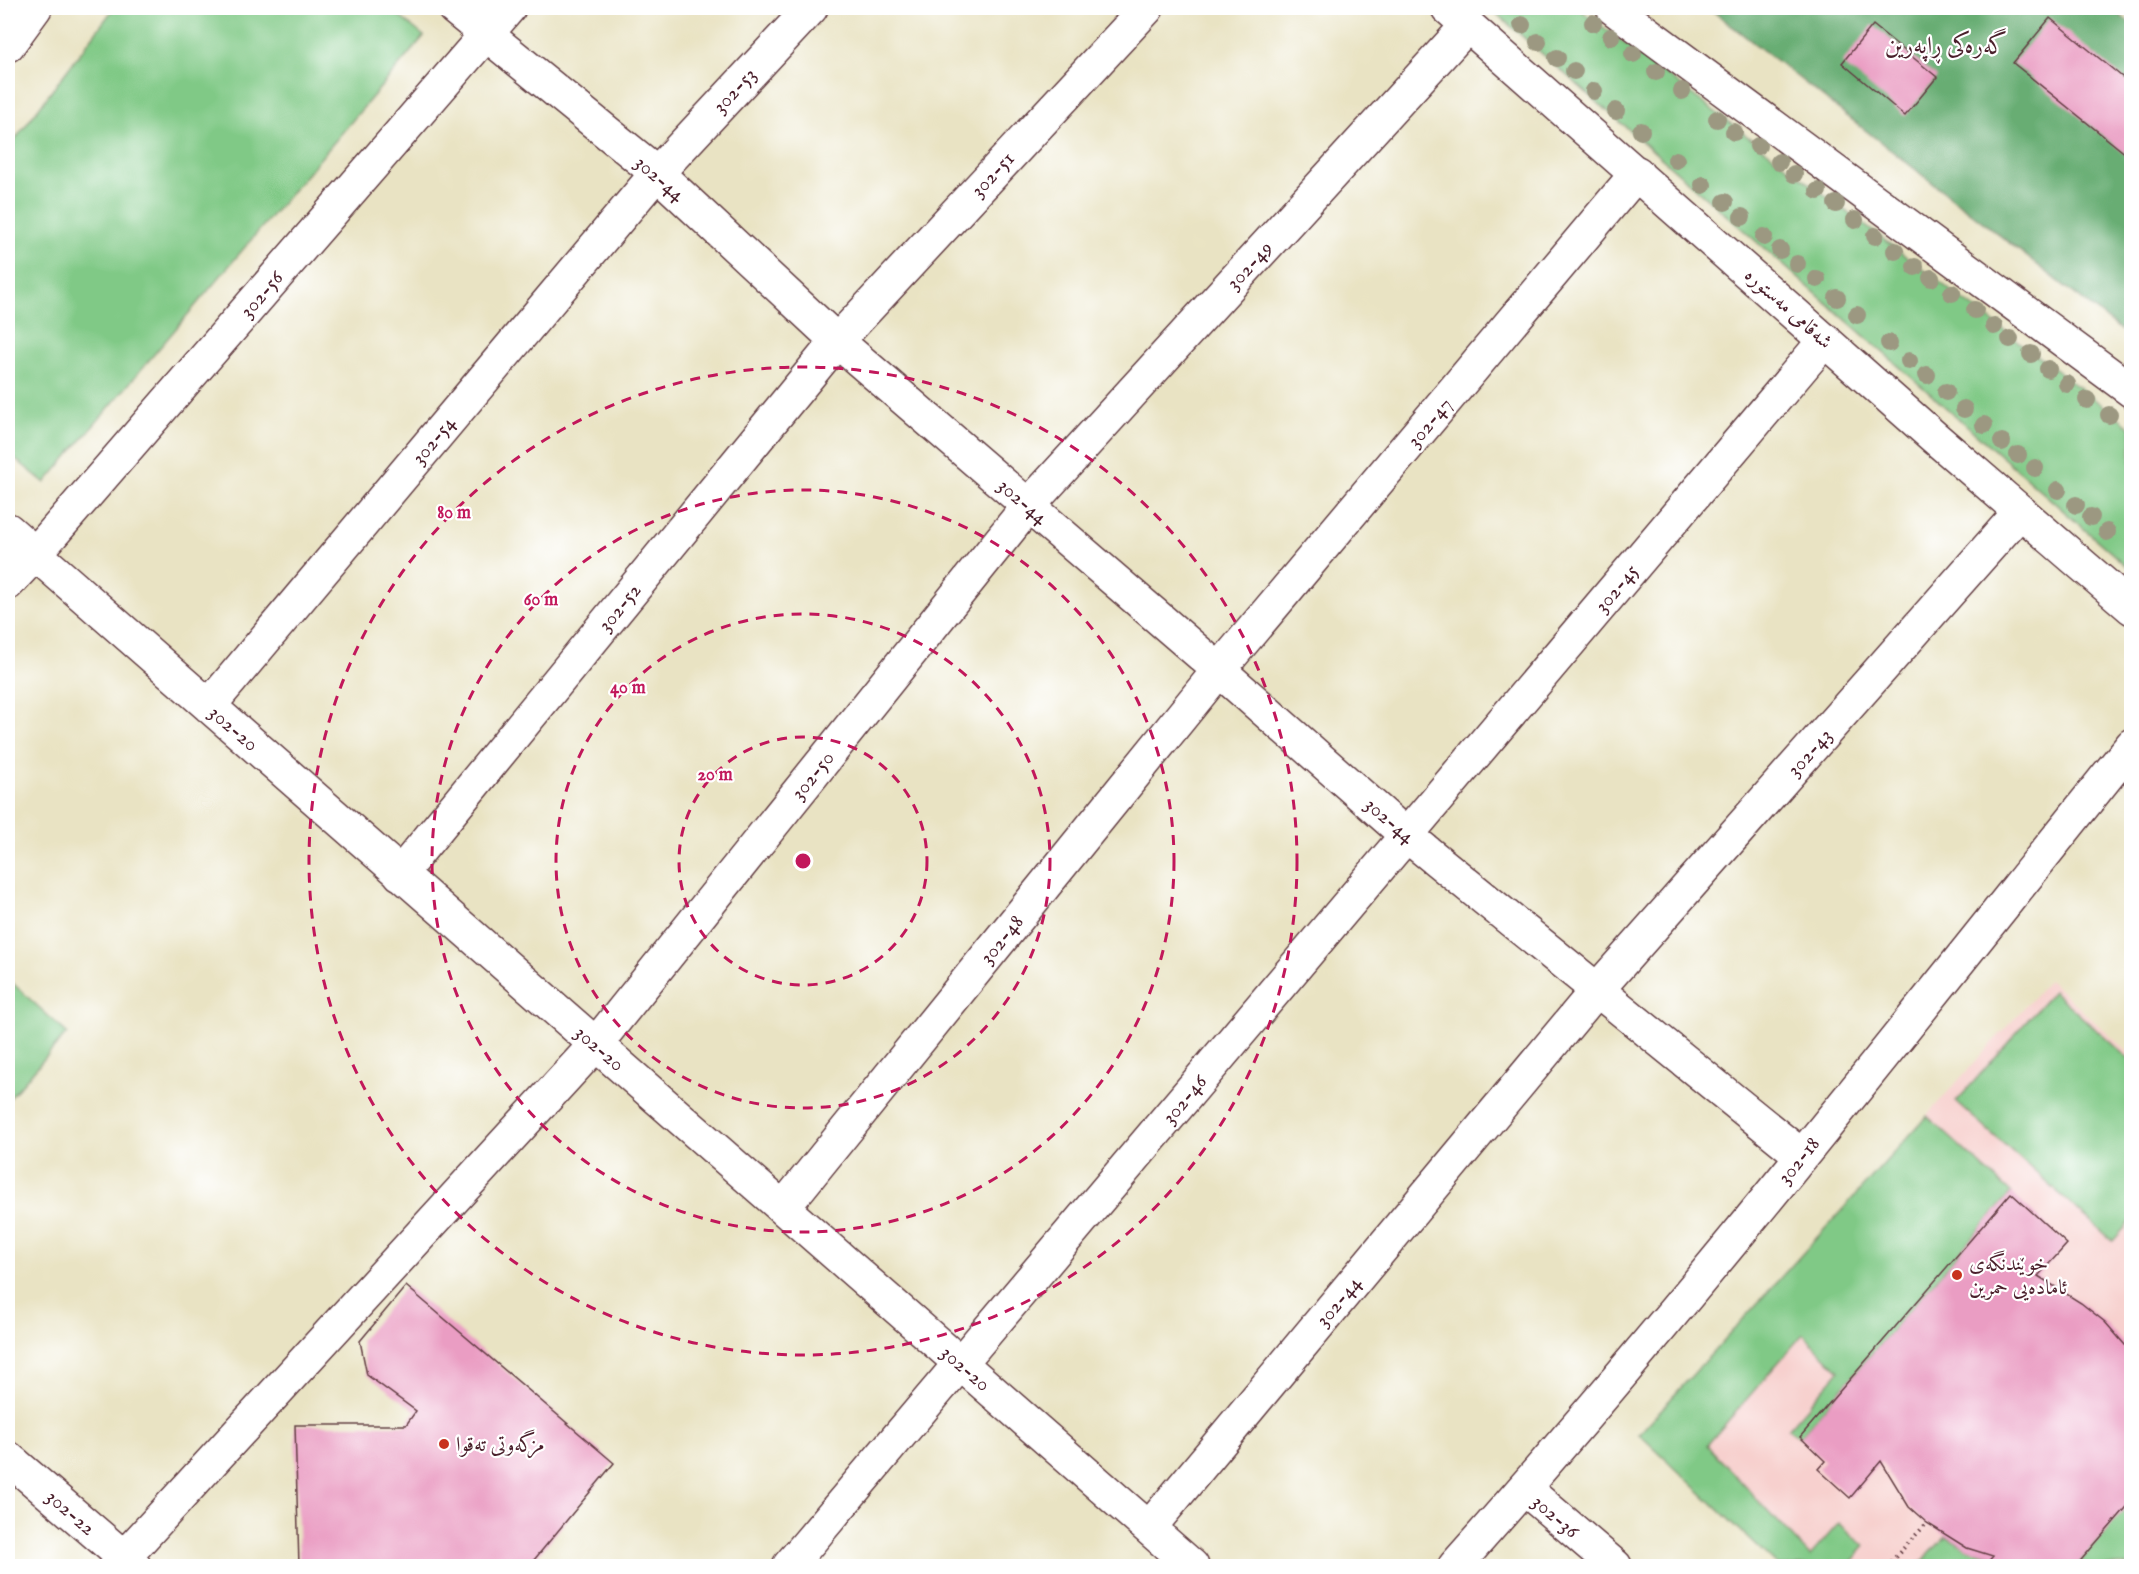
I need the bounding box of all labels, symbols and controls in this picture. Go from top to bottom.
district label: گەرەکی ڕاپەرین [1885,28,2007,64]
street label: 302-53 [707,62,763,120]
street label: 302-51 [965,146,1021,204]
street label: 302-44 [628,150,690,209]
street label: 302-49 [1221,236,1279,296]
street label: شەقامی مەستورە [1738,262,1838,356]
street label: 302-56 [234,265,291,324]
street label: 302-47 [1401,392,1459,454]
street label: 302-54 [406,410,463,471]
street label: 302-44 [991,473,1053,532]
text: 80 m [437,502,471,525]
street label: 302-45 [1589,559,1646,619]
street label: 302-52 [592,578,648,638]
text: 60 m [524,589,558,612]
text: 40 m [610,677,646,700]
street label: 302-20 [202,700,264,758]
street label: 302-43 [1781,723,1839,783]
street label: 302-50 [785,746,841,806]
text: 20 m [697,764,733,787]
street label: 302-44 [1358,792,1420,851]
centre of rings [793,851,813,871]
street label: 302-48 [974,910,1030,970]
street label: 302-20 [568,1020,630,1078]
street label: 302-46 [1157,1069,1215,1130]
street label: 302-18 [1772,1132,1827,1190]
place label: خوێندنگەی ئامادەیی حمرین [1969,1250,2068,1302]
marker: خوێندنگەی ئامادەیی حمرین [1950,1268,1964,1282]
street label: 302-44 [1310,1270,1369,1333]
street label: 302-20 [934,1340,996,1398]
place label: مزگه‌وتی ته‌قوا [456,1429,545,1459]
marker: مزگه‌وتی ته‌قوا [437,1437,451,1451]
street label: 302-22 [39,1484,101,1542]
street label: 302-36 [1526,1489,1585,1546]

